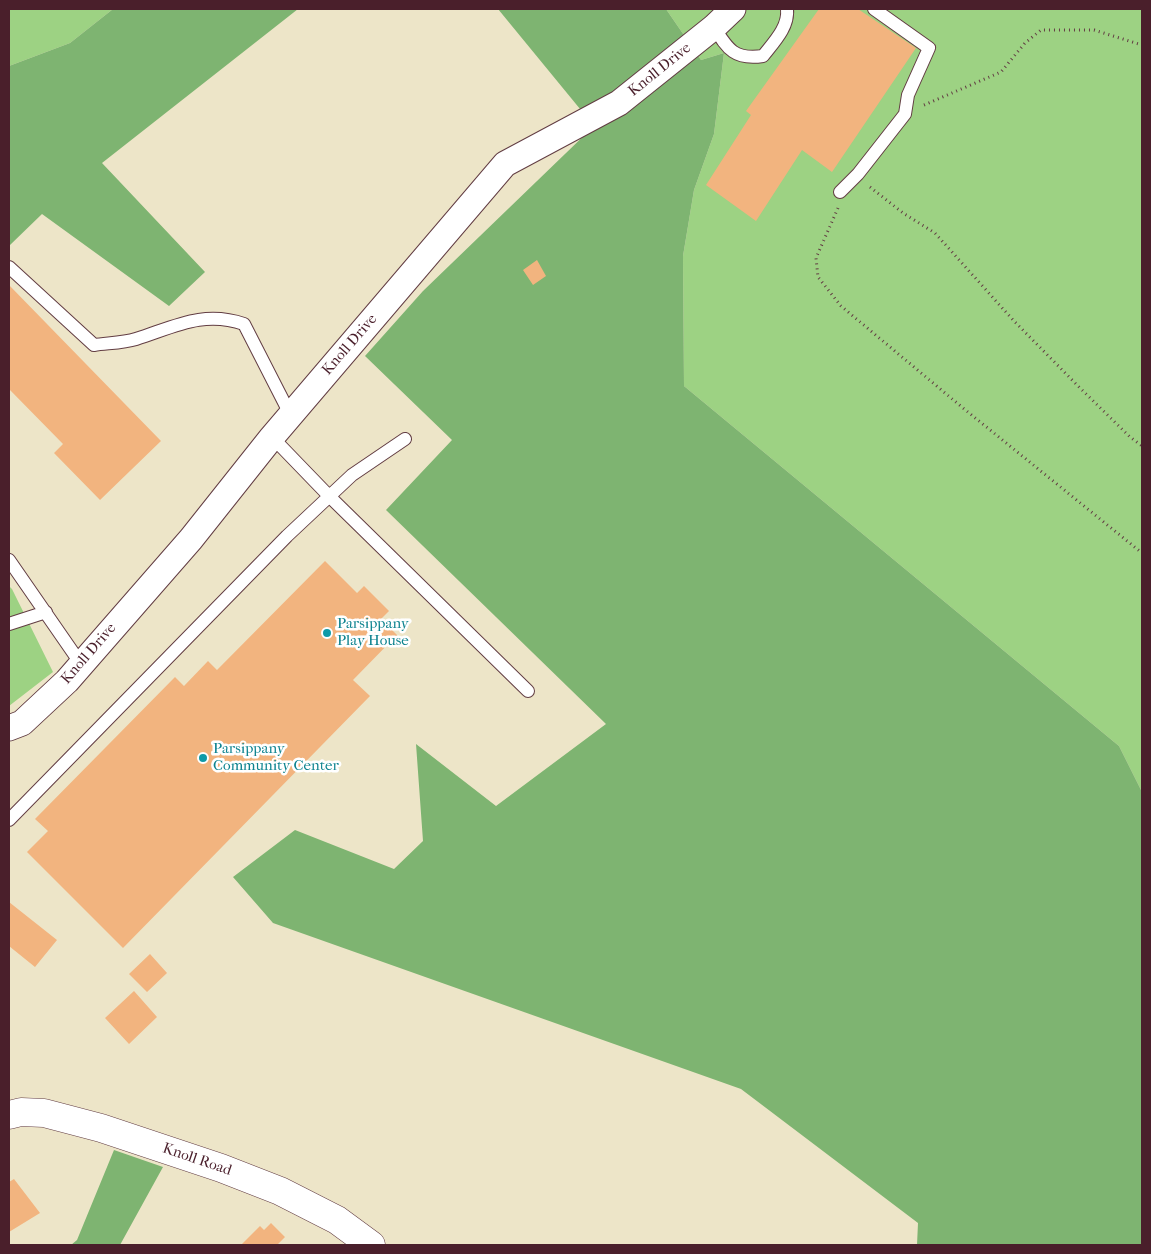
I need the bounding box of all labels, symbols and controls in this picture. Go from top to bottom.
street label: Knoll Drive [625,39,695,101]
street label: Knoll Drive [319,311,381,379]
place label: Parsippany Play House [337,615,409,650]
street label: Knoll Drive [58,620,120,688]
marker: Parsippany Play House [321,627,333,639]
place label: Parsippany Community Center [213,740,339,775]
marker: Parsippany Community Center [197,752,209,764]
street label: Knoll Road [160,1140,234,1180]

